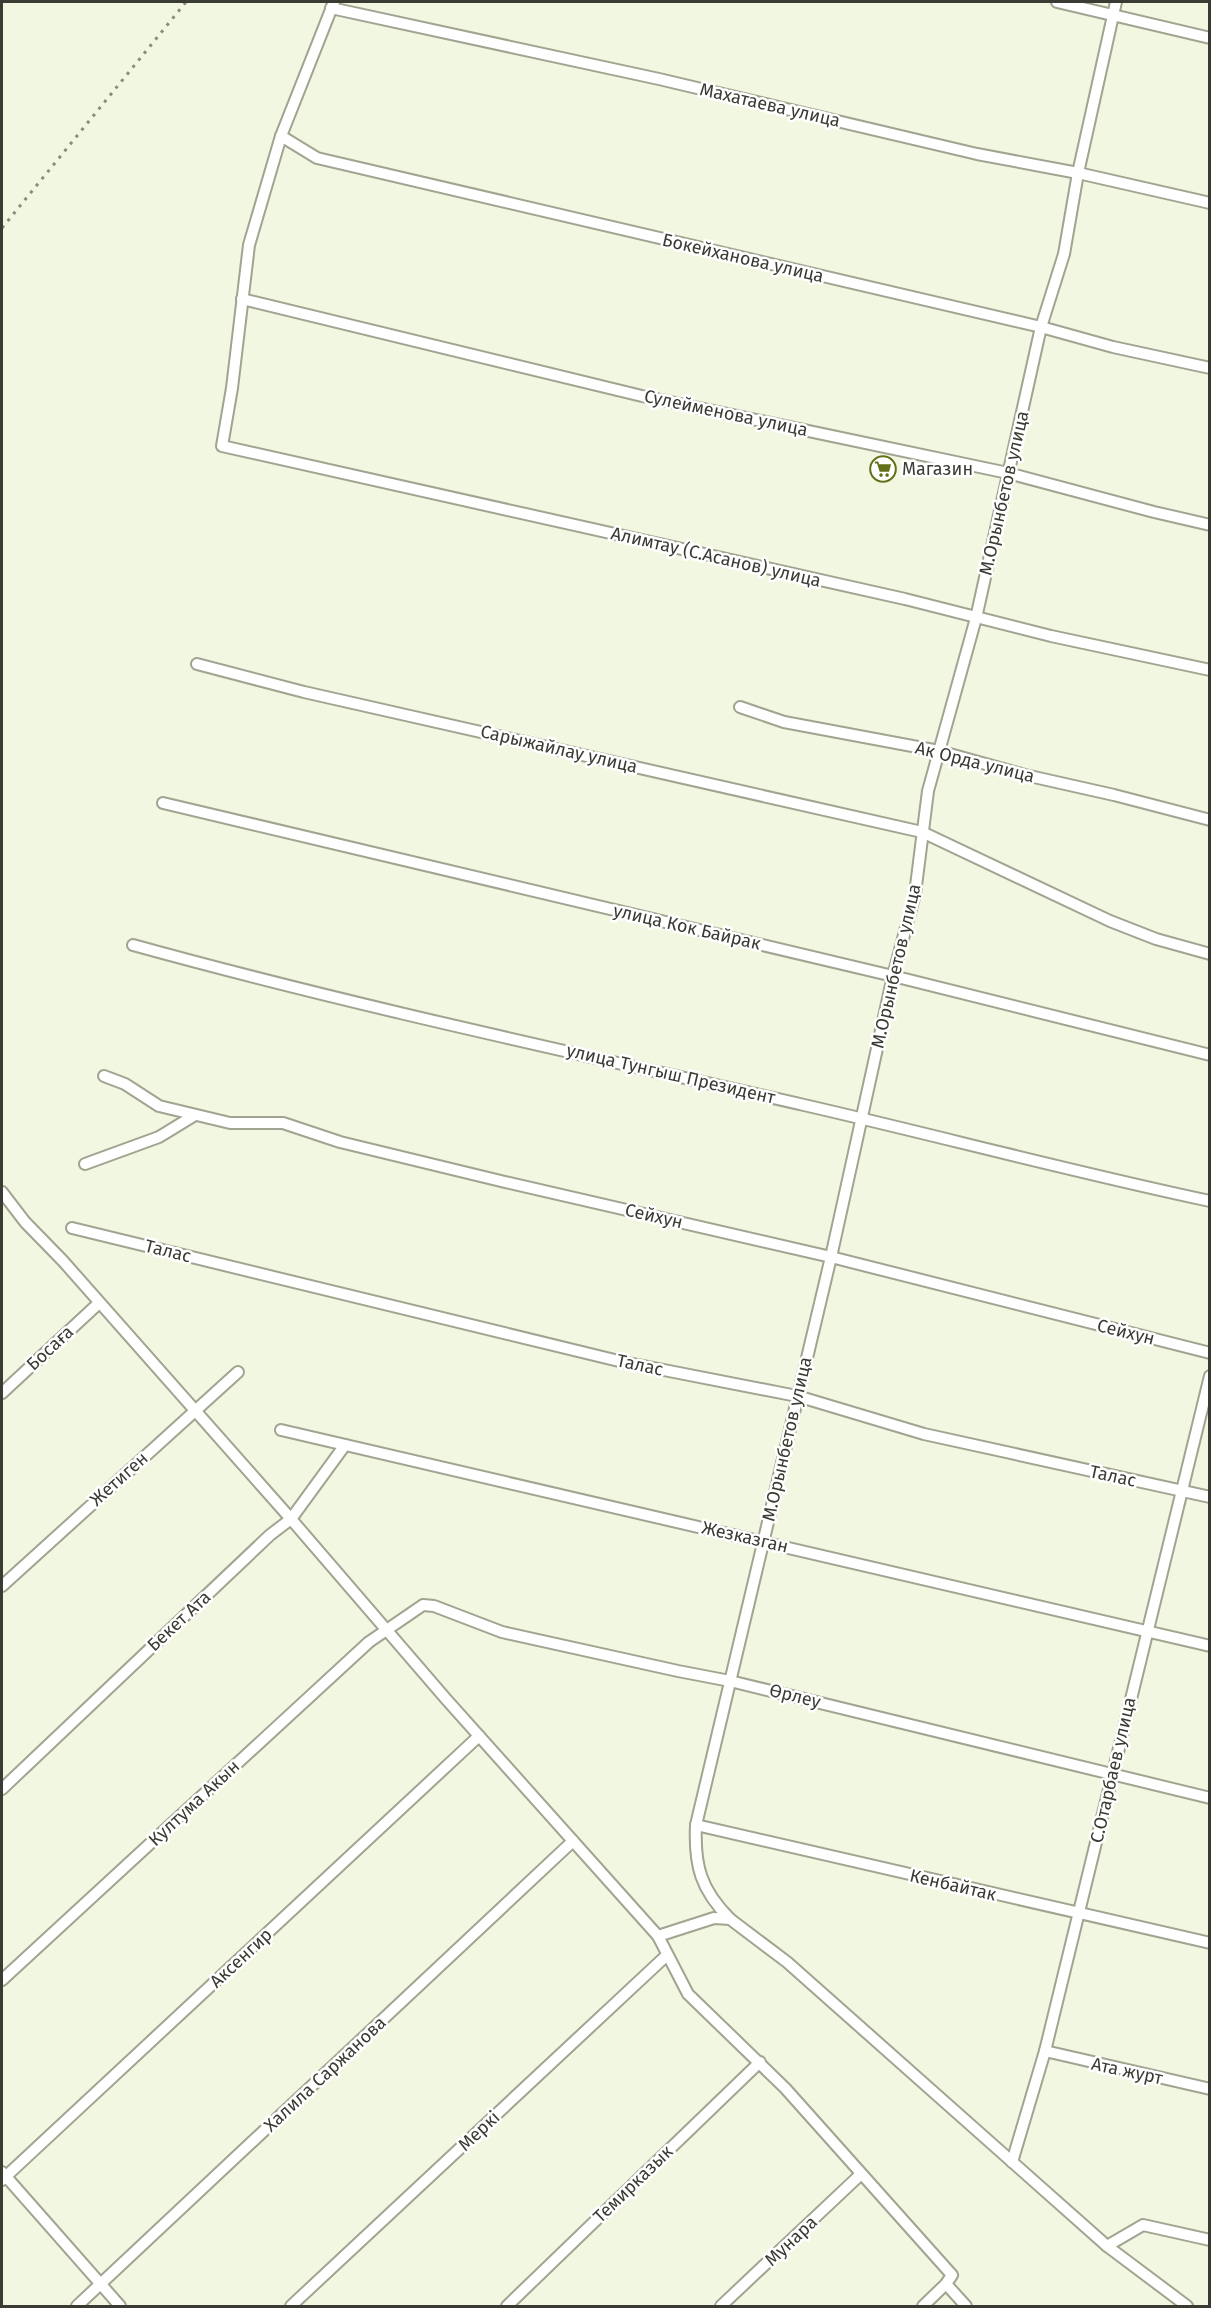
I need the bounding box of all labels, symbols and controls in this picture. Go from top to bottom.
street label: Махатаева улица [698,78,842,132]
street label: Бокейханова улица [660,229,826,287]
street label: Сулейменова улица [642,385,810,441]
street label: М.Орынбетов улица [974,409,1034,577]
supermarket icon: Магазин [868,454,898,484]
place label: Магазин [902,458,973,480]
street label: Алимтау (С.Асанов) улица [609,522,823,592]
street label: Сарыжайлау улица [478,720,640,778]
street label: Ак Орда улица [913,737,1037,787]
street label: М.Орынбетов улица [866,882,926,1050]
street label: улица Кок Байрак [611,899,763,955]
street label: улица Тунгыш Президент [564,1039,778,1109]
street label: Сейхун [623,1199,685,1233]
street label: Талас [143,1235,194,1267]
street label: Сейхун [1095,1314,1157,1350]
street label: Босаға [22,1321,78,1375]
street label: Талас [615,1349,666,1381]
street label: М.Орынбетов улица [757,1355,817,1523]
street label: Жетиген [85,1447,153,1511]
street label: Талас [1088,1460,1139,1492]
street label: Жезказган [700,1516,790,1558]
street label: Бекет Ата [143,1586,215,1656]
street label: Өрлеу [767,1679,823,1713]
street label: С.Отарбаев улица [1085,1695,1141,1845]
street label: Култума Акын [144,1755,244,1851]
street label: Кенбайтак [908,1864,999,1906]
street label: Аксенгир [205,1924,277,1992]
street label: Халила Саржанова [259,2012,391,2136]
street label: Ата журт [1089,2053,1165,2089]
street label: Меркі [454,2106,504,2156]
street label: Темирказык [589,2140,678,2227]
street label: Мунара [760,2211,822,2271]

